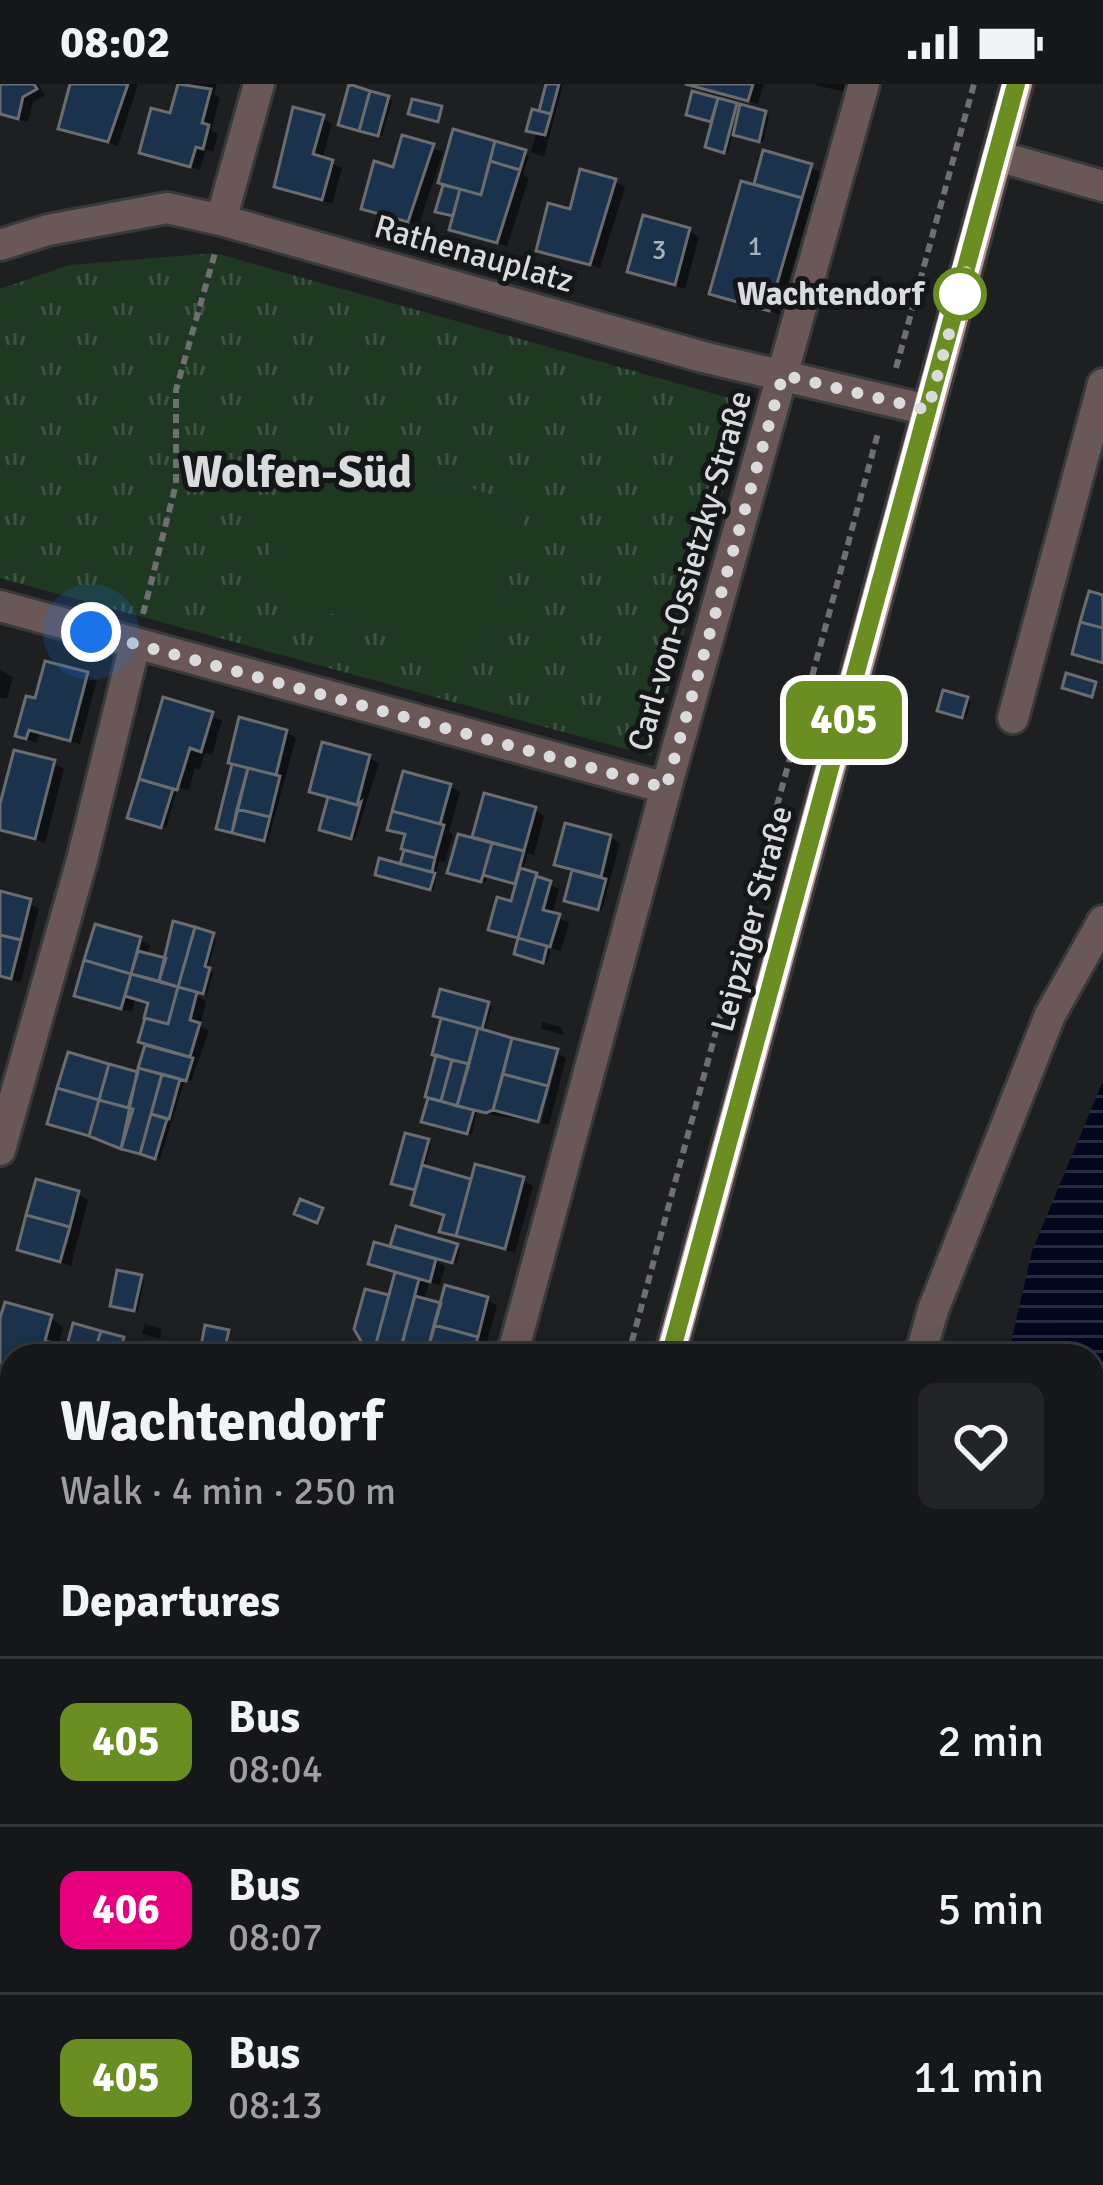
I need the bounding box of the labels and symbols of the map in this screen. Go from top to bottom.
street label: Rathenauplatz [370,206,578,302]
house number: 1 [748,230,762,263]
house number: 3 [652,234,666,267]
marker: Wachtendorf [935,269,985,319]
place label: Wachtendorf [737,274,926,315]
street label: Carl-von-Ossietzky-Straße [619,386,761,756]
district label: Wolfen-Süd [182,445,412,500]
your location [61,602,121,662]
line badge: 405 [775,681,913,759]
street label: Leipziger Straße [702,802,802,1036]

